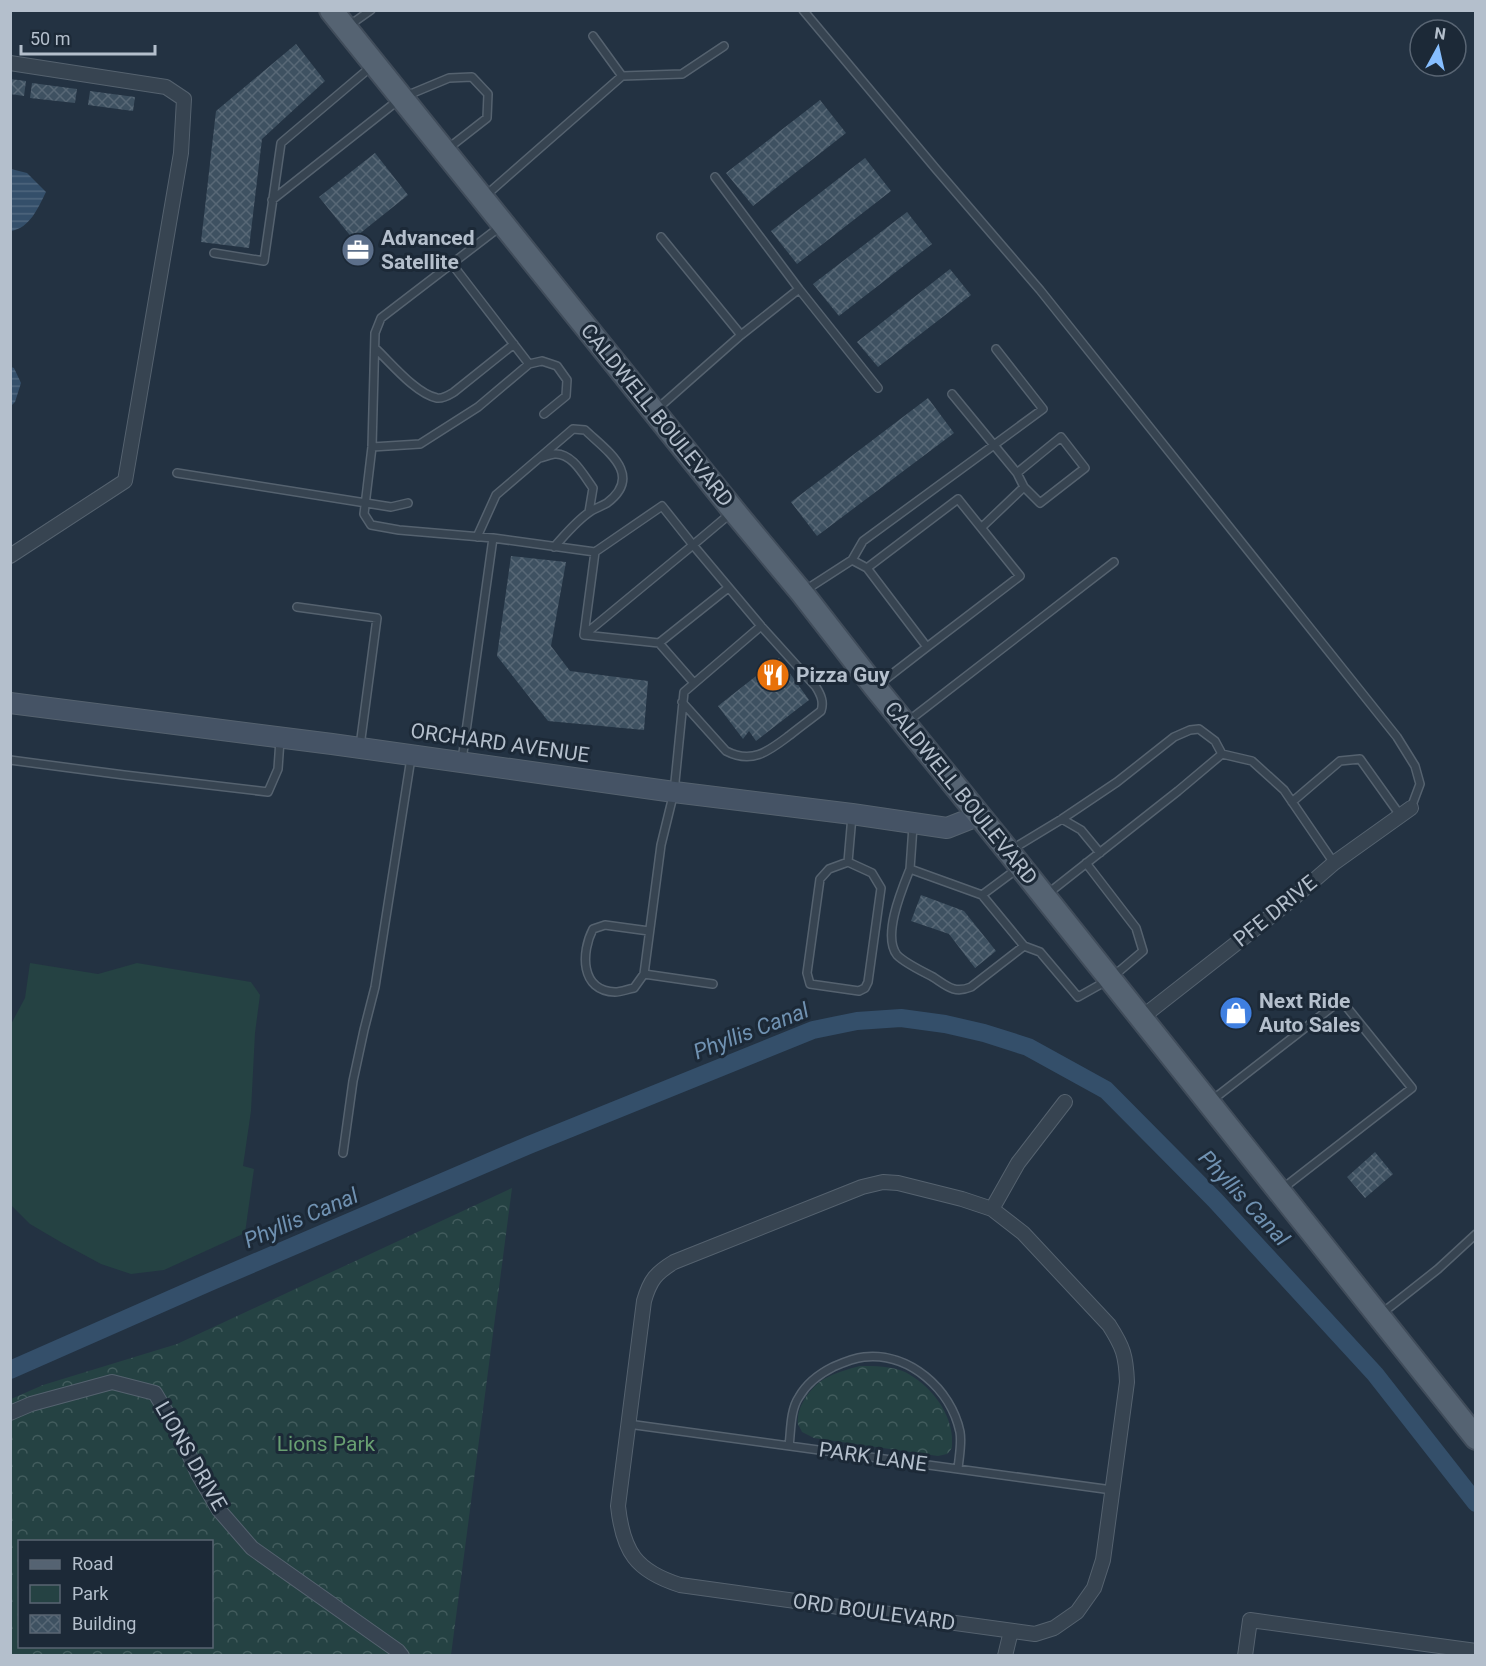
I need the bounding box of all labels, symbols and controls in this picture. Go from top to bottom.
scale bar [21,18,154,56]
north arrow [1408,18,1468,78]
text: N [1433,23,1447,44]
text: 50 m [30,28,70,49]
place label: Advanced Satellite [381,226,475,274]
office icon: Advanced Satellite [340,232,376,268]
street label: CALDWELL BOULEVARD [576,319,738,511]
restaurant icon: Pizza Guy [755,657,791,693]
place label: Pizza Guy [796,663,890,687]
street label: CALDWELL BOULEVARD [880,697,1042,889]
street label: ORCHARD AVENUE [409,719,591,767]
street label: PFE DRIVE [1229,870,1321,952]
place label: Next Ride Auto Sales [1259,989,1361,1037]
shop icon: Next Ride Auto Sales [1218,995,1254,1031]
water label: Phyllis Canal [690,997,813,1064]
water label: Phyllis Canal [1193,1145,1295,1251]
water label: Phyllis Canal [240,1182,362,1253]
street label: LIONS DRIVE [150,1397,232,1515]
park label: Lions Park [277,1432,376,1456]
street label: PARK LANE [817,1438,929,1476]
legend [18,1540,213,1648]
text: Road [72,1553,113,1574]
text: Park [72,1583,109,1604]
street label: ORD BOULEVARD [791,1589,957,1635]
text: Building [72,1613,136,1634]

